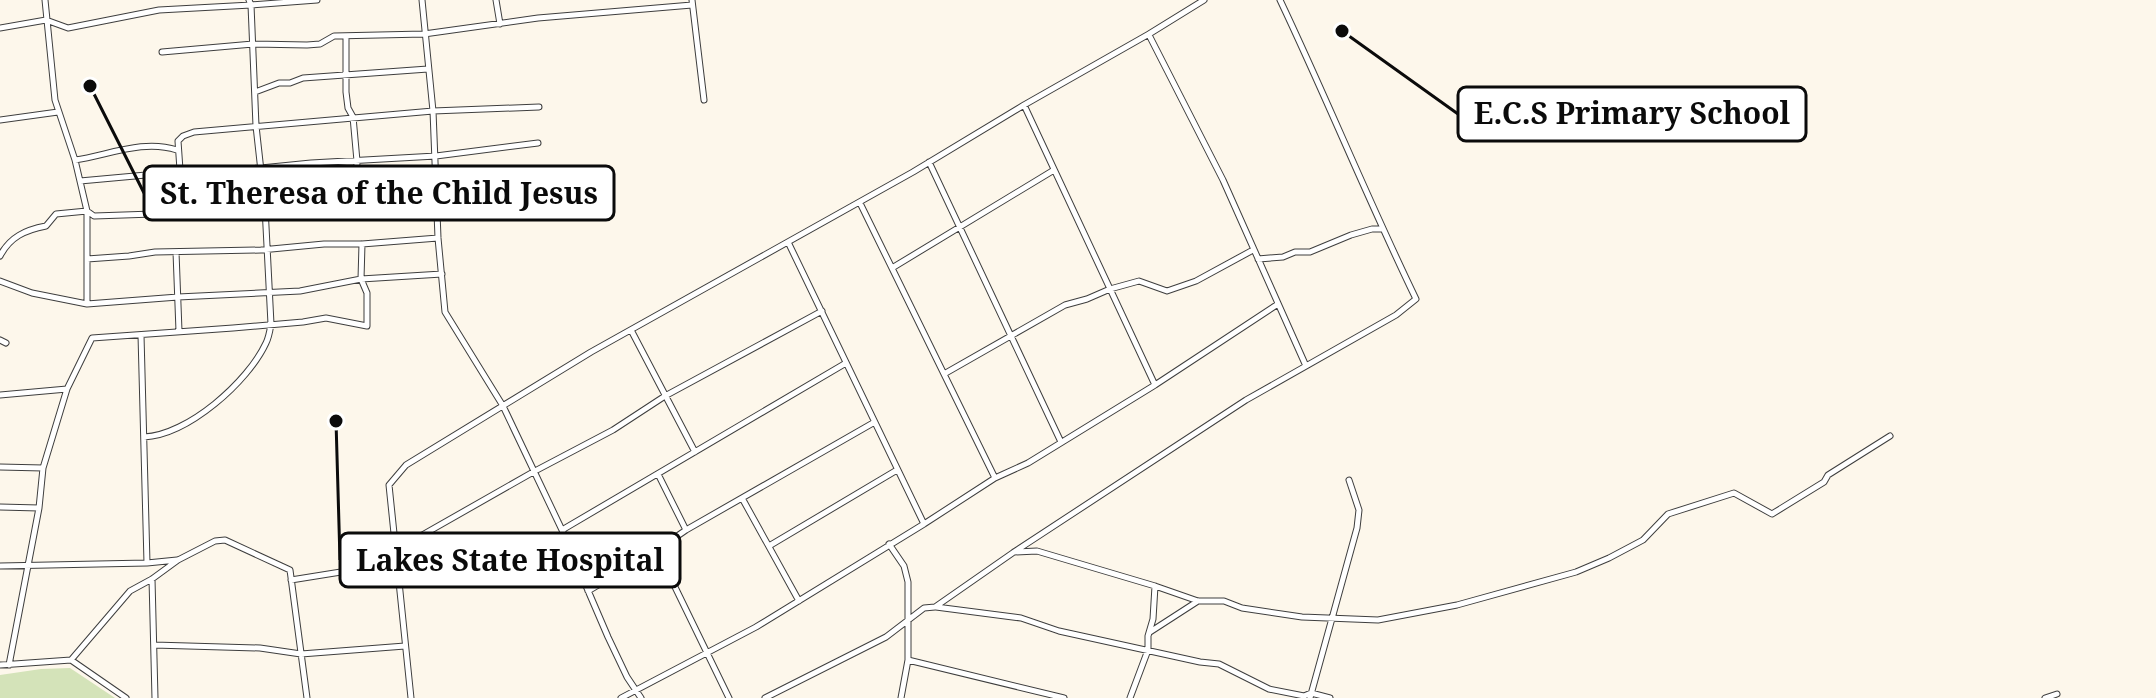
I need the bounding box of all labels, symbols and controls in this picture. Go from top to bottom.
callout: E.C.S Primary School [1458,87,1806,141]
text: E.C.S Primary School [1474,92,1791,133]
callout: St. Theresa of the Child Jesus [144,166,614,220]
text: St. Theresa of the Child Jesus [160,172,598,213]
callout: Lakes State Hospital [340,533,680,587]
text: Lakes State Hospital [356,539,665,580]

